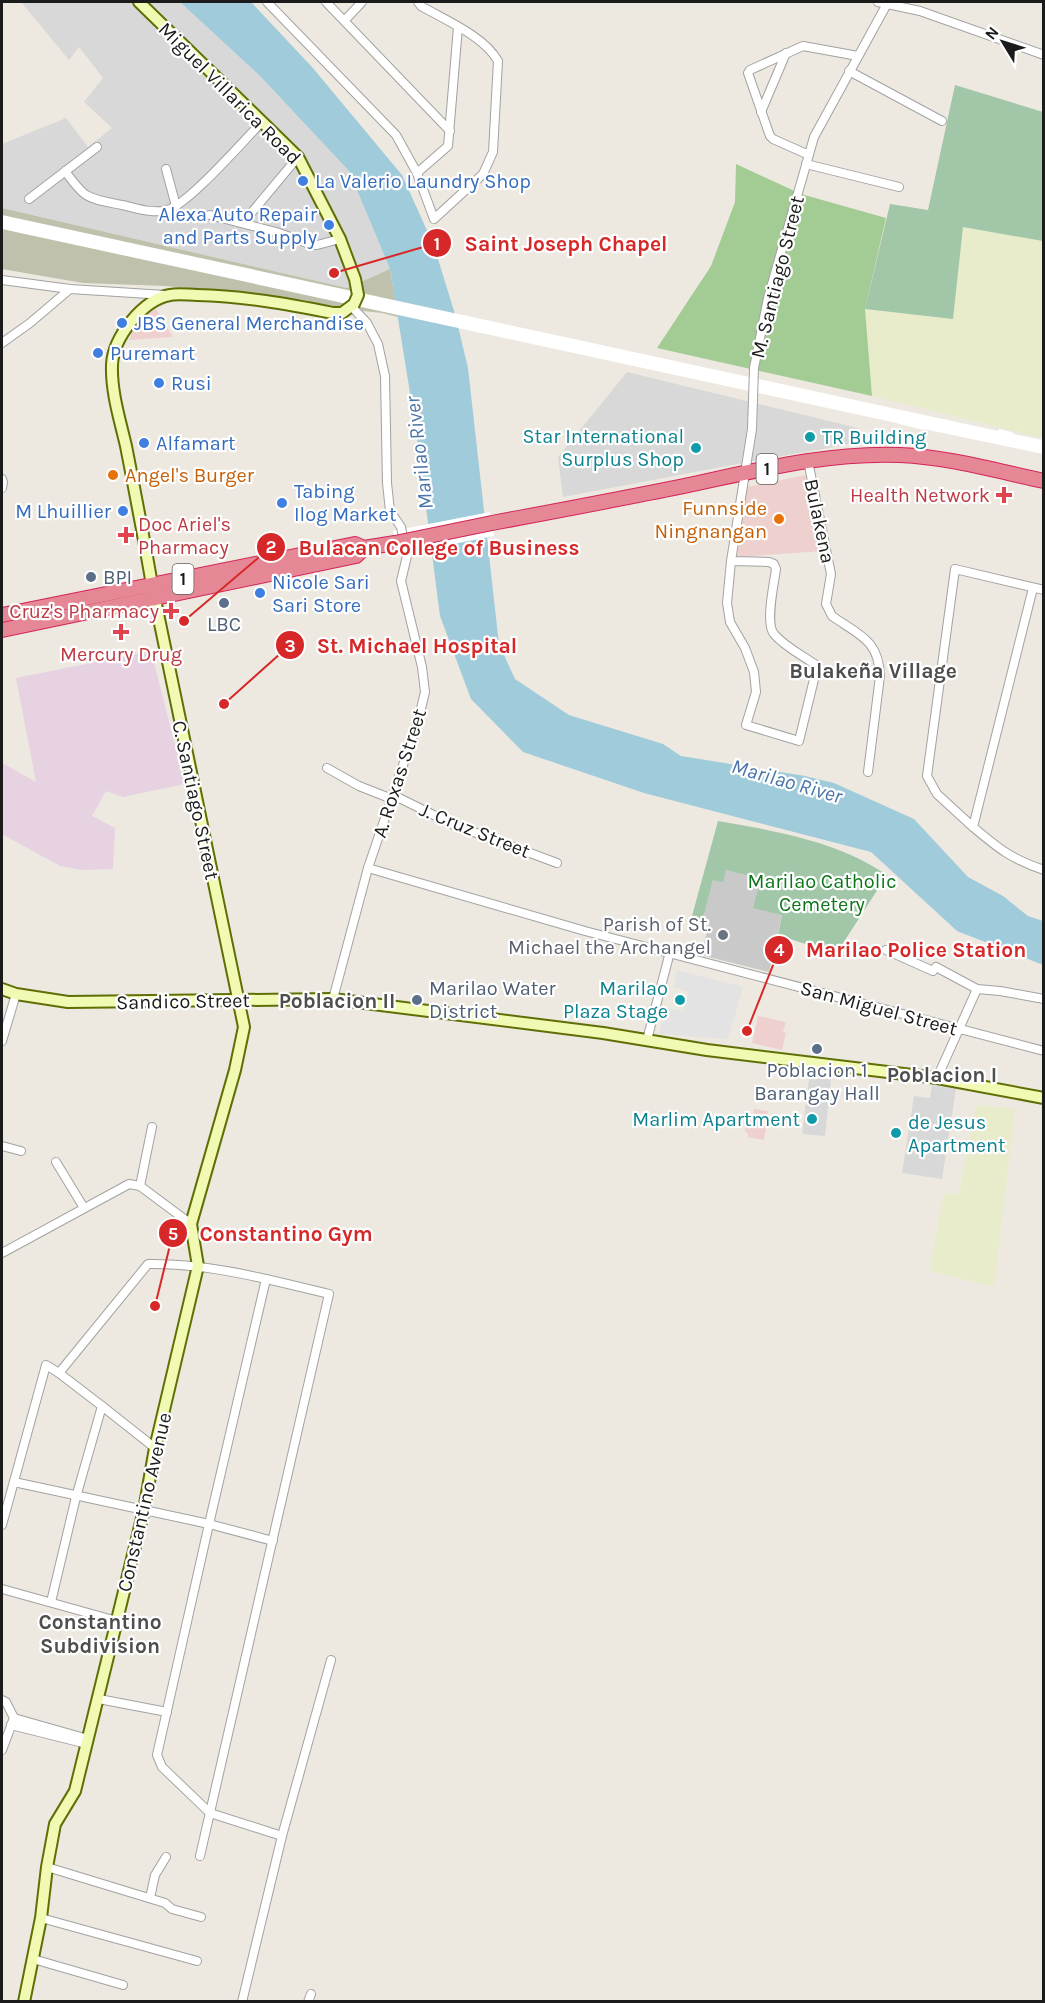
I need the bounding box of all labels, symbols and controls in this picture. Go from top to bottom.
north arrow [973,12,1033,72]
street label: Miguel Villarica Road [154,17,306,169]
text: N [981,23,1003,43]
place label: La Valerio Laundry Shop [315,170,531,193]
marker: La Valerio Laundry Shop [296,174,310,188]
street label: M. Santiago Street [746,193,809,361]
place label: Alexa Auto Repair and Parts Supply [158,203,318,249]
marker: Alexa Auto Repair and Parts Supply [322,218,336,232]
callout: Saint Joseph Chapel [422,224,679,263]
text: Saint Joseph Chapel [465,232,667,256]
text: 1 [434,233,440,255]
place label: JBS General Merchandise [134,312,364,335]
marker: JBS General Merchandise [115,316,129,330]
place label: Puremart [110,342,196,365]
marker: Puremart [91,346,105,360]
place label: Rusi [171,372,212,395]
marker: Rusi [152,376,166,390]
water label: Marilao River [400,394,438,511]
place label: Star International Surplus Shop [523,425,684,471]
place label: TR Building [822,426,926,449]
marker: TR Building [803,430,817,444]
place label: Alfamart [156,432,236,455]
marker: Alfamart [137,436,151,450]
marker: Star International Surplus Shop [689,441,703,455]
road number: 1 [756,454,777,484]
place label: Angel's Burger [125,464,255,487]
marker: Angel's Burger [106,468,120,482]
street label: Bulakena [799,477,840,565]
place label: Tabing Ilog Market [294,480,397,526]
place label: Health Network [850,484,990,507]
marker: Health Network [995,486,1013,504]
marker: Tabing Ilog Market [275,496,289,510]
place label: Funnside Ningnangan [654,497,767,543]
place label: M Lhuillier [15,500,112,523]
marker: M Lhuillier [116,504,130,518]
marker: Funnside Ningnangan [772,512,786,526]
place label: Doc Ariel's Pharmacy [138,513,231,559]
marker: Doc Ariel's Pharmacy [119,528,133,542]
callout: Bulacan College of Business [256,528,591,567]
text: 2 [266,536,276,558]
text: Bulacan College of Business [298,536,580,560]
road number: 1 [172,564,194,594]
place label: BPI [103,566,132,589]
marker: BPI [84,570,98,584]
place label: Nicole Sari Sari Store [272,571,370,617]
marker: Nicole Sari Sari Store [253,586,267,600]
marker: LBC [217,596,231,610]
place label: Cruz's Pharmacy [9,600,159,623]
marker: Cruz's Pharmacy [164,604,178,618]
place label: LBC [207,613,241,636]
marker: Mercury Drug [114,625,128,639]
callout: St. Michael Hospital [275,626,529,665]
text: St. Michael Hospital [317,634,517,658]
text: 3 [284,635,296,657]
place label: Mercury Drug [60,643,182,666]
district label: Bulakeña Village [789,659,957,683]
street label: A. Roxas Street [368,705,431,841]
street label: C. Santiago Street [167,718,224,882]
water label: Marilao River [729,754,846,808]
street label: J. Cruz Street [416,798,534,863]
park label: Marilao Catholic Cemetery [747,870,897,916]
place label: Parish of St. Michael the Archangel [508,913,711,959]
marker: Parish of St. Michael the Archangel [716,928,730,942]
callout: Marilao Police Station [764,930,1038,969]
text: Marilao Police Station [806,938,1026,962]
text: 4 [774,939,785,961]
street label: San Miguel Street [798,976,960,1041]
place label: Marilao Water District [429,977,556,1023]
place label: Marilao Plaza Stage [563,977,668,1023]
street label: Sandico Street [116,989,251,1014]
district label: Poblacion II [279,989,395,1013]
marker: Marilao Water District [410,993,424,1007]
marker: Marilao Plaza Stage [673,993,687,1007]
marker: Poblacion 1 Barangay Hall [810,1042,824,1056]
place label: Poblacion 1 Barangay Hall [754,1059,880,1105]
district label: Poblacion I [887,1063,997,1087]
place label: Marlim Apartment [632,1108,800,1131]
place label: de Jesus Apartment [908,1111,1006,1157]
marker: Marlim Apartment [805,1112,819,1126]
marker: de Jesus Apartment [889,1126,903,1140]
callout: Constantino Gym [158,1214,385,1253]
text: Constantino Gym [199,1222,373,1246]
text: 5 [168,1223,178,1245]
street label: Constantino Avenue [113,1410,176,1594]
district label: Constantino Subdivision [38,1610,162,1658]

